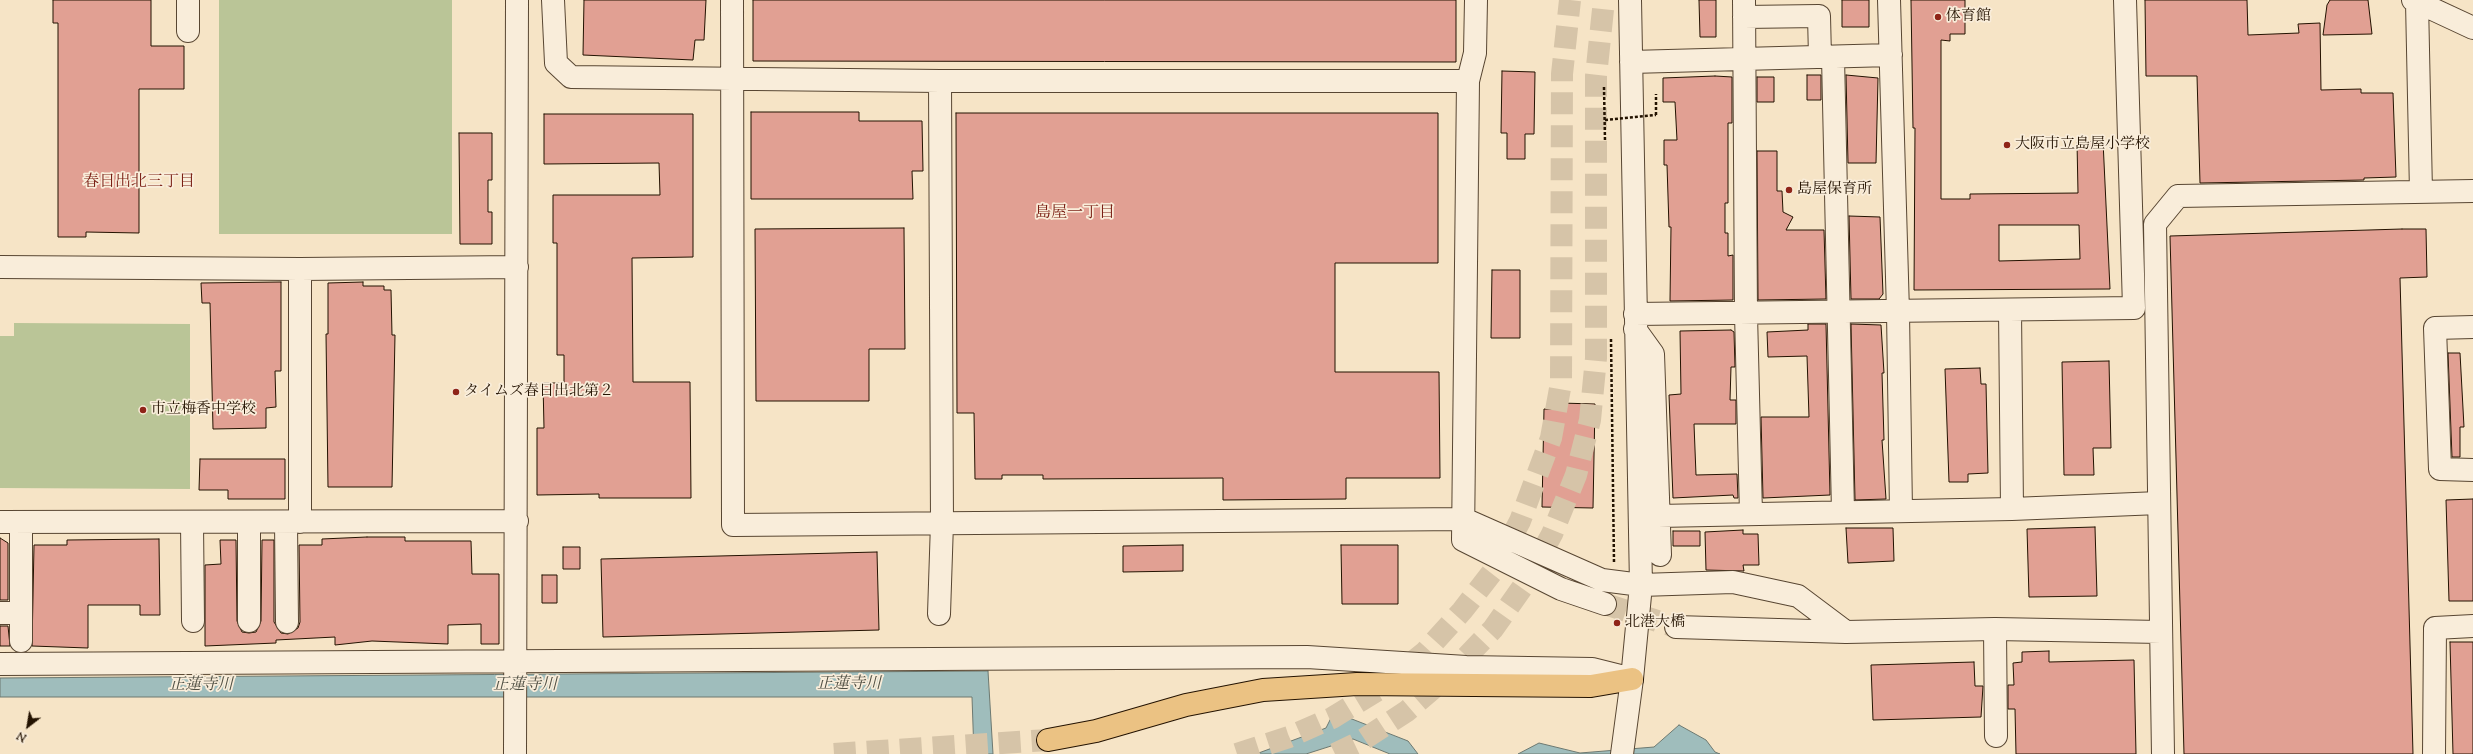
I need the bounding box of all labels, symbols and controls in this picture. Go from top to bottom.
place label: 体育館 [1946,8,1991,26]
marker: 体育館 [1933,12,1943,22]
place label: 大阪市立島屋小学校 [2015,136,2150,154]
marker: 大阪市立島屋小学校 [2002,140,2012,150]
district label: 春日出北三丁目 [83,173,195,193]
place label: 島屋保育所 [1797,181,1872,199]
marker: 島屋保育所 [1784,185,1794,195]
district label: 島屋一丁目 [1035,204,1115,224]
place label: タイムズ春日出北第２ [464,383,614,401]
marker: タイムズ春日出北第２ [451,387,461,397]
place label: 市立梅香中学校 [151,401,256,419]
marker: 市立梅香中学校 [138,405,148,415]
place label: 北港大橋 [1625,614,1685,632]
marker: 北港大橋 [1612,618,1622,628]
water label: 正蓮寺川 [817,675,881,695]
water label: 正蓮寺川 [169,676,233,696]
water label: 正蓮寺川 [493,676,557,696]
north arrow [8,706,48,746]
text: N [14,727,30,745]

